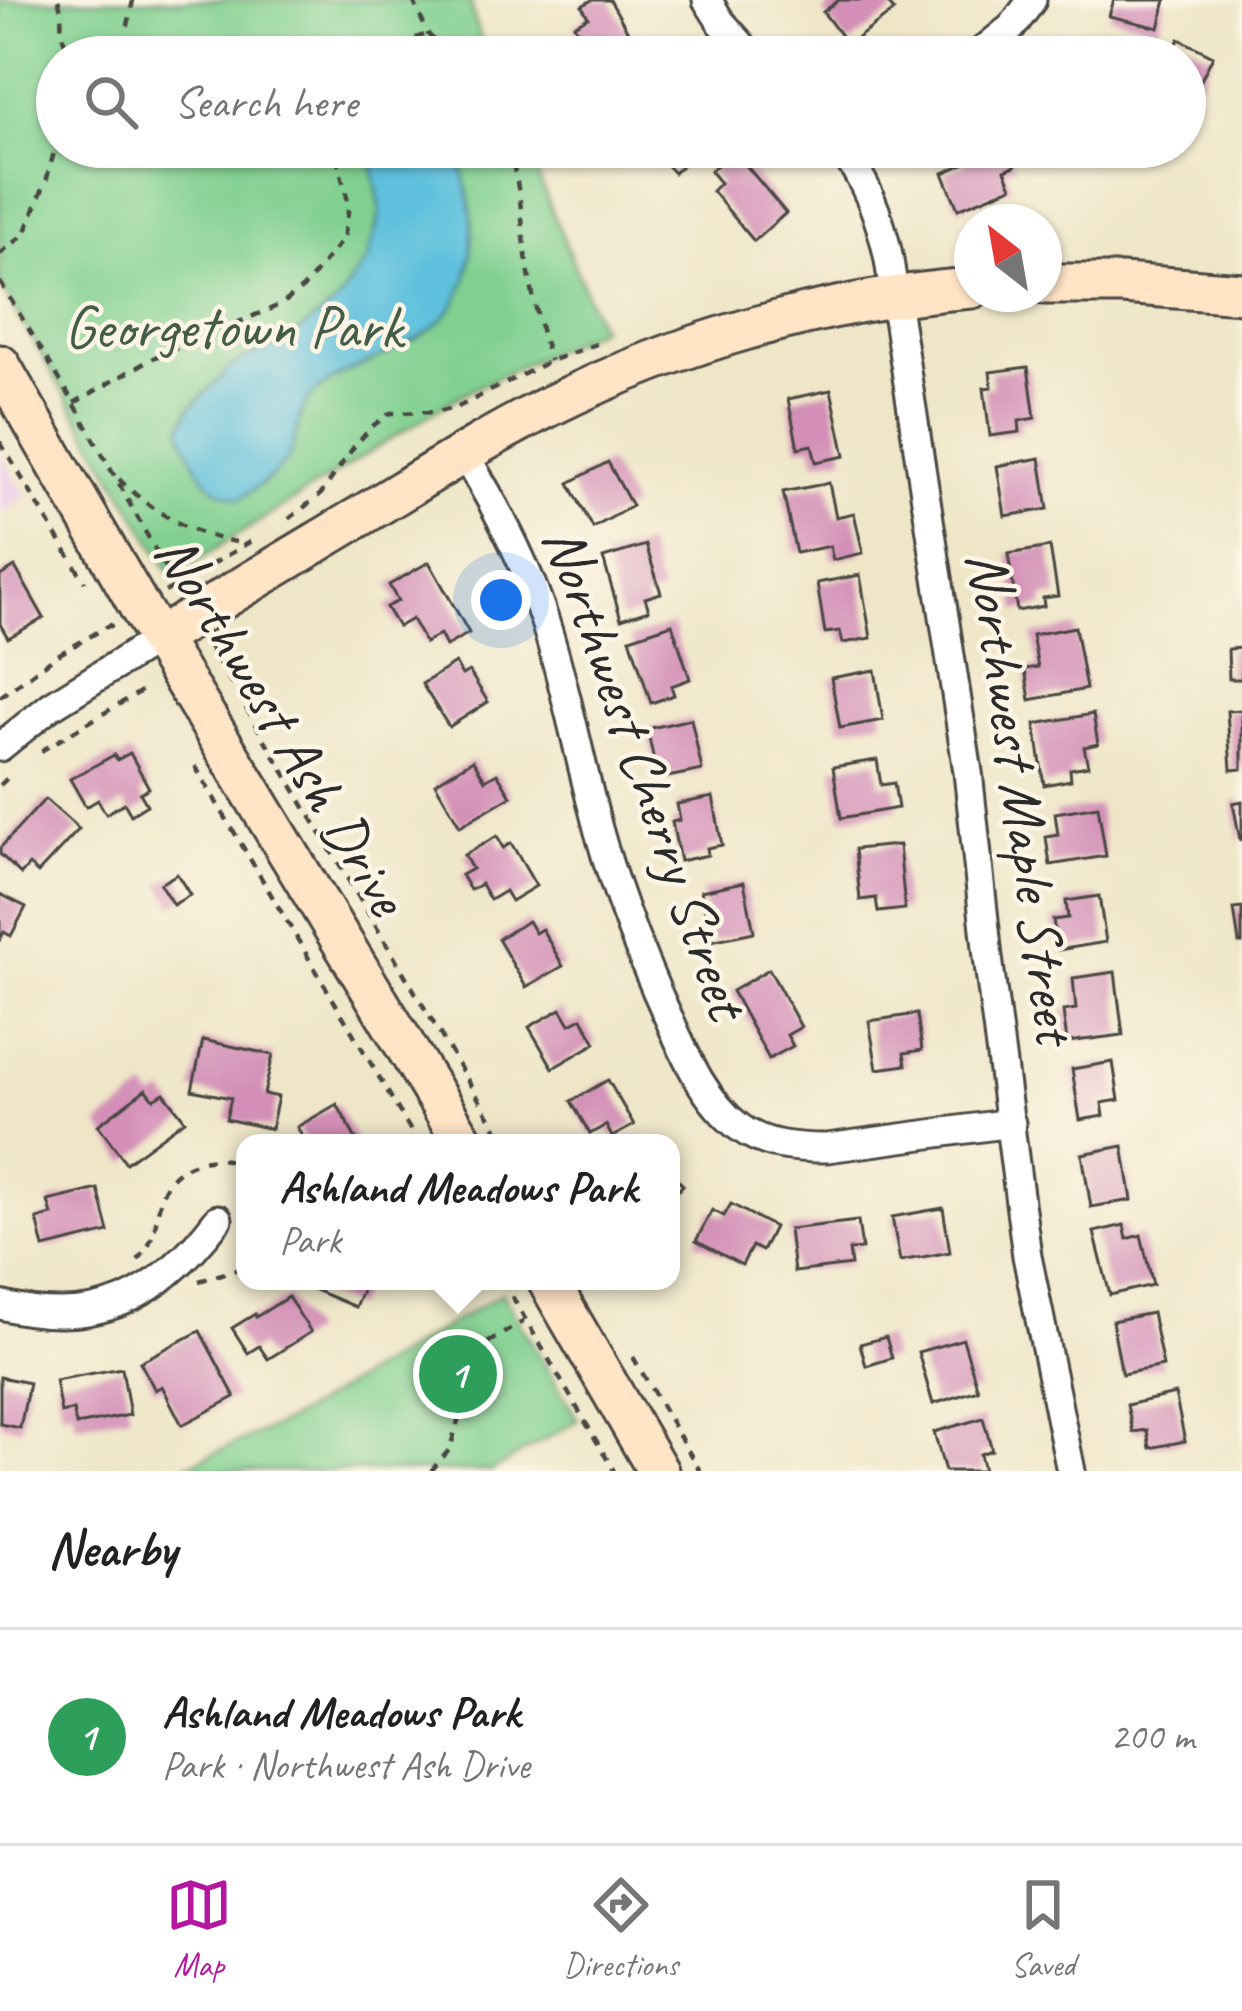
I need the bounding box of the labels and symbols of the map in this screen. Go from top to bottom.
north arrow [954,204,1062,312]
park label: Georgetown Park [64,289,406,365]
street label: Northwest Cherry Street [526,516,767,1032]
street label: Northwest Ash Drive [139,520,427,931]
street label: Northwest Maple Street [950,546,1095,1053]
your location [471,570,531,630]
pin: 1 [419,1329,497,1419]

